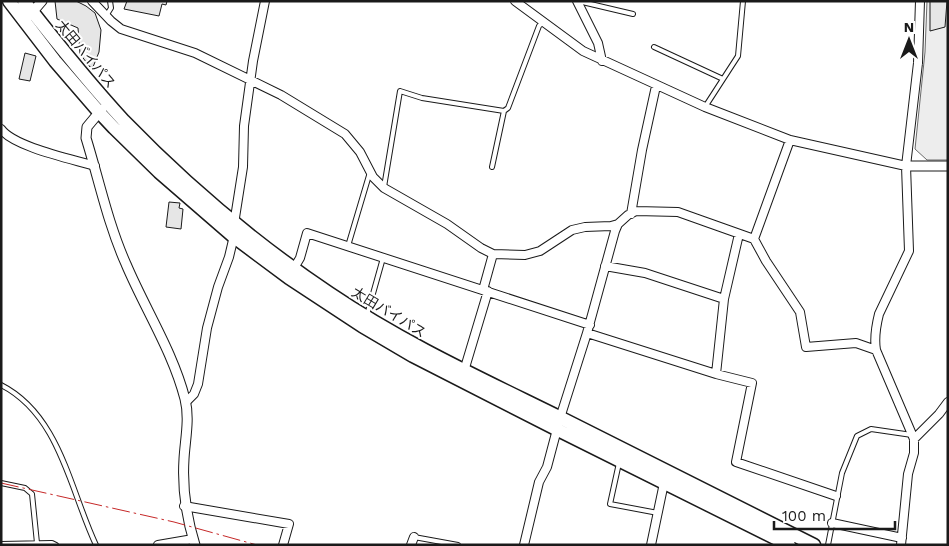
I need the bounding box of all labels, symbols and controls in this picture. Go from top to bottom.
north arrow [884,15,934,65]
street label: 太田バイパス [53,17,119,91]
text: N [904,19,914,35]
street label: 太田バイパス [349,284,429,340]
scale bar [774,498,895,530]
text: 100 m [782,507,826,525]

